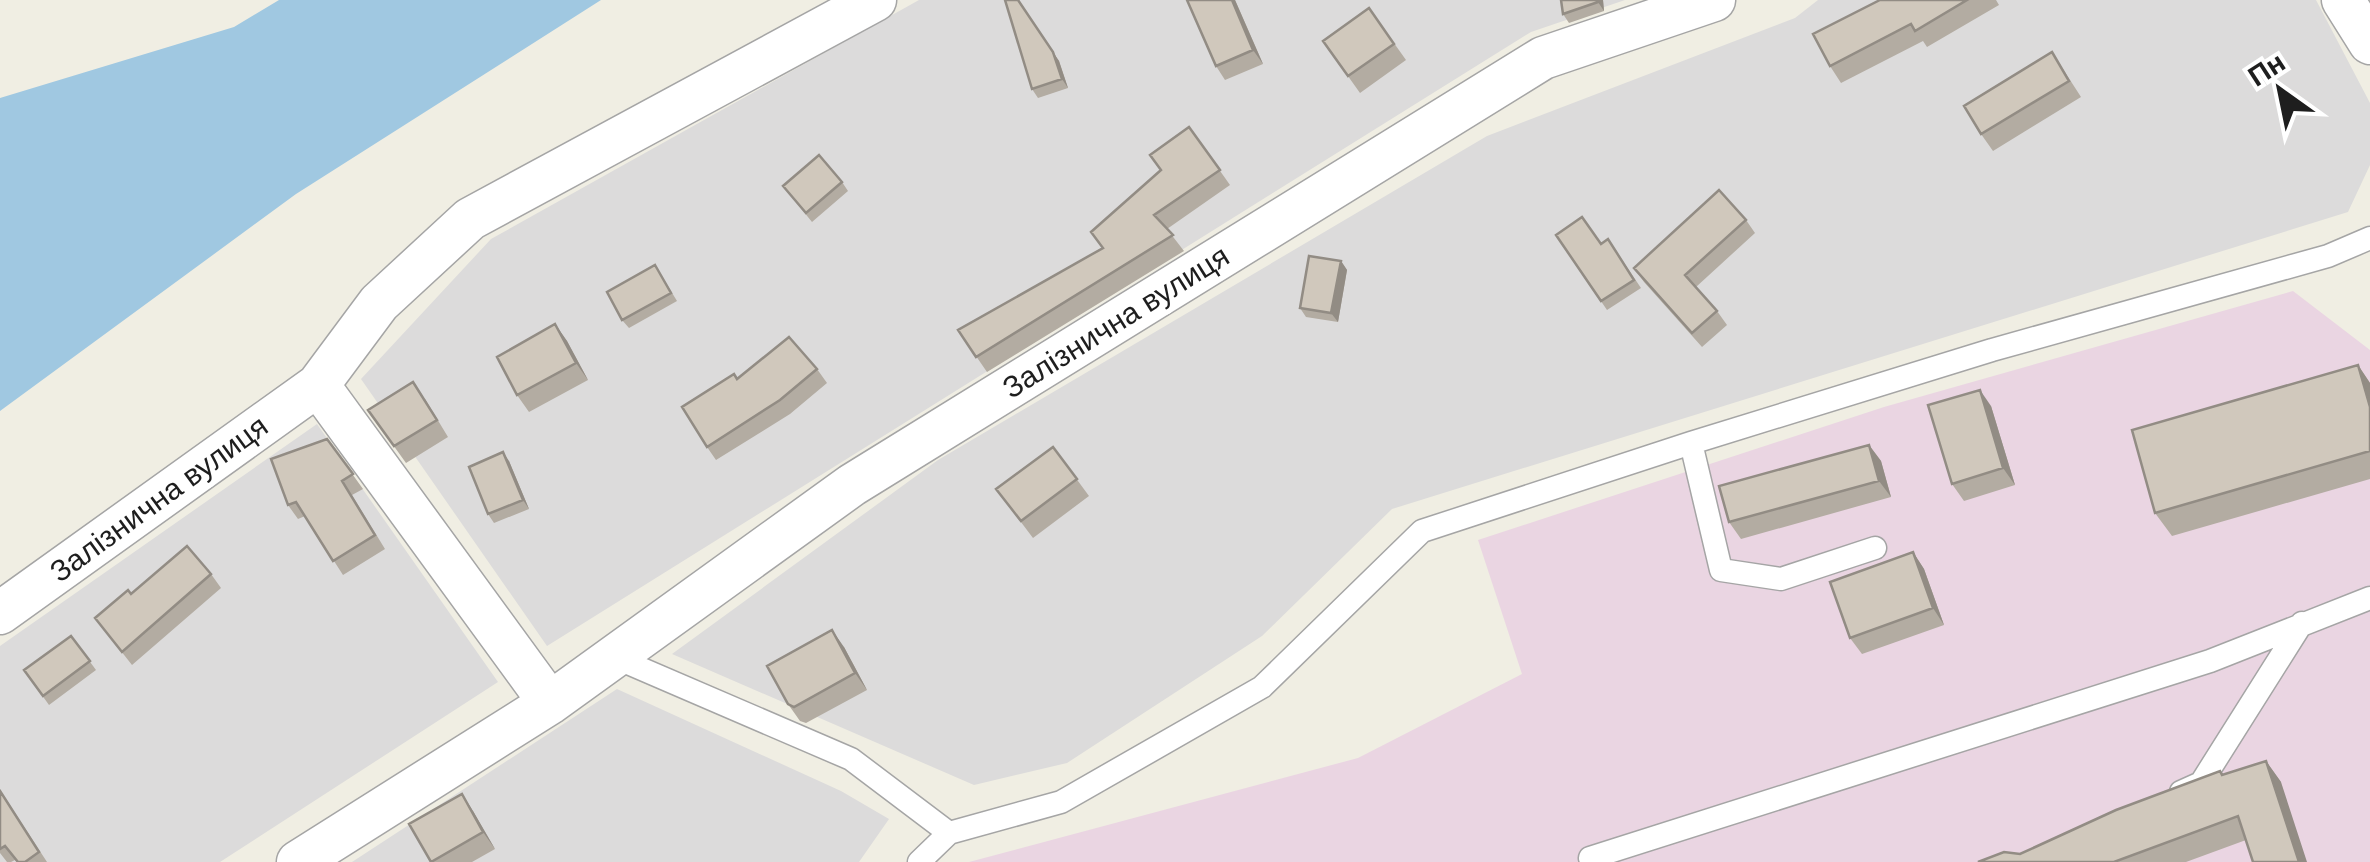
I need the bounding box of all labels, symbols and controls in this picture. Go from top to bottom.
north arrow [2230,40,2330,140]
text: Пн [2241,44,2292,95]
street label: Залізнична вулиця [995,236,1236,407]
street label: Залізнична вулиця [42,406,275,591]

